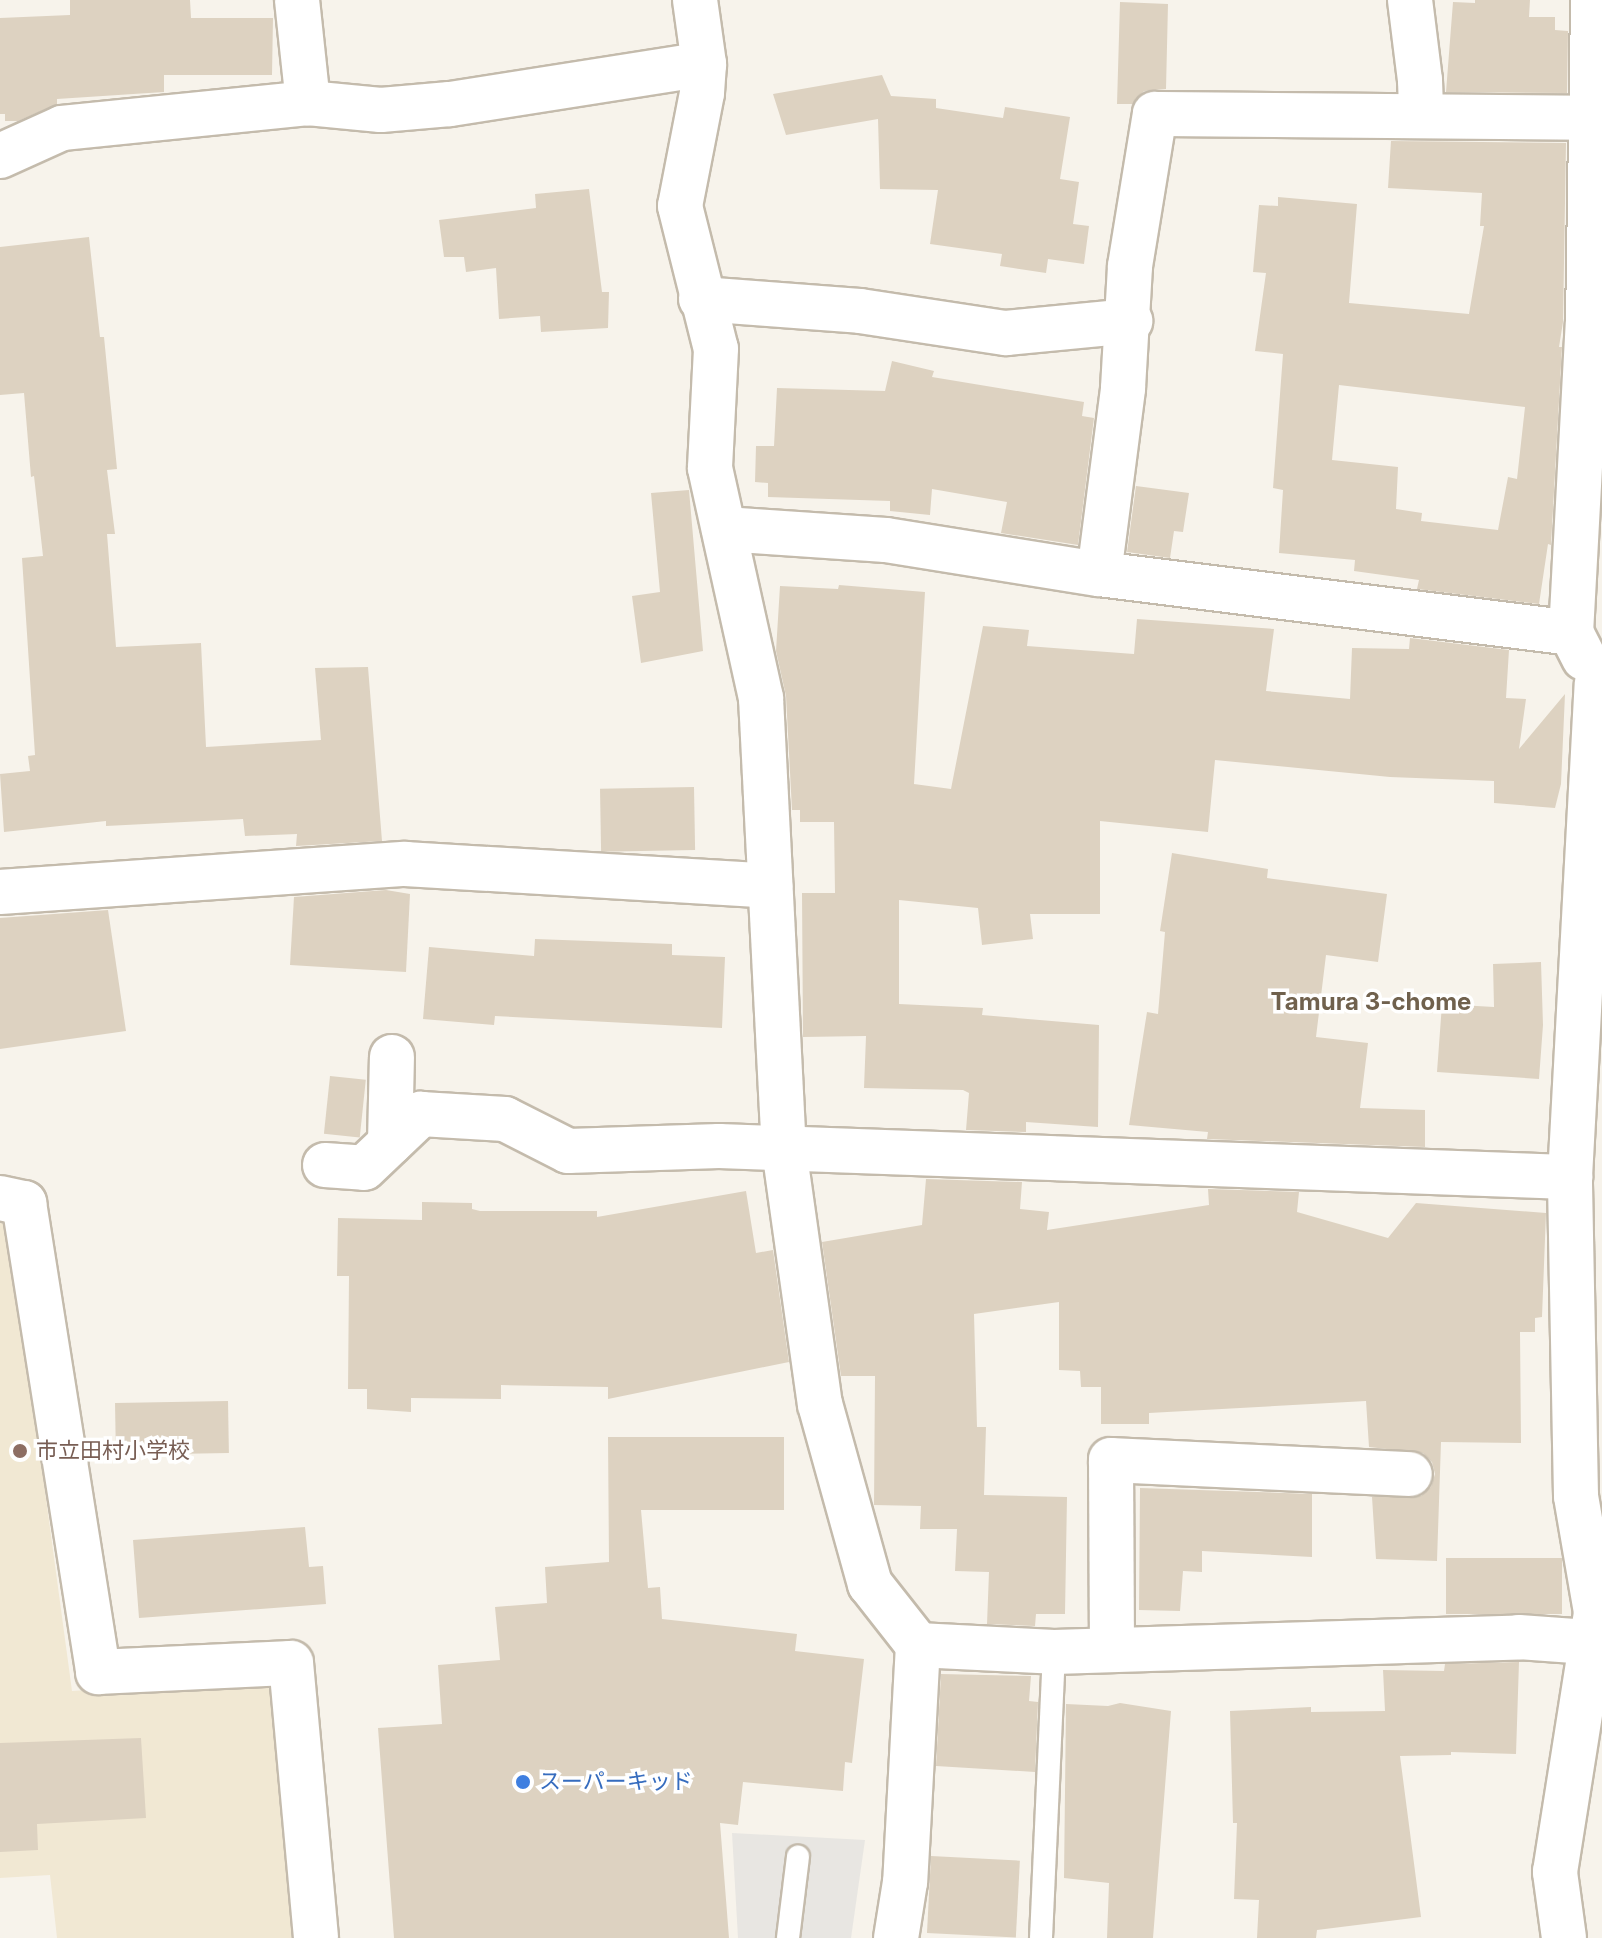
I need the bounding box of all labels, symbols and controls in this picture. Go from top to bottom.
district label: Tamura 3-chome [1271,988,1471,1016]
place label: 市立田村小学校 [36,1438,190,1464]
marker: 市立田村小学校 [11,1442,29,1460]
place label: スーパーキッド [539,1769,693,1795]
marker: スーパーキッド [514,1773,532,1791]

